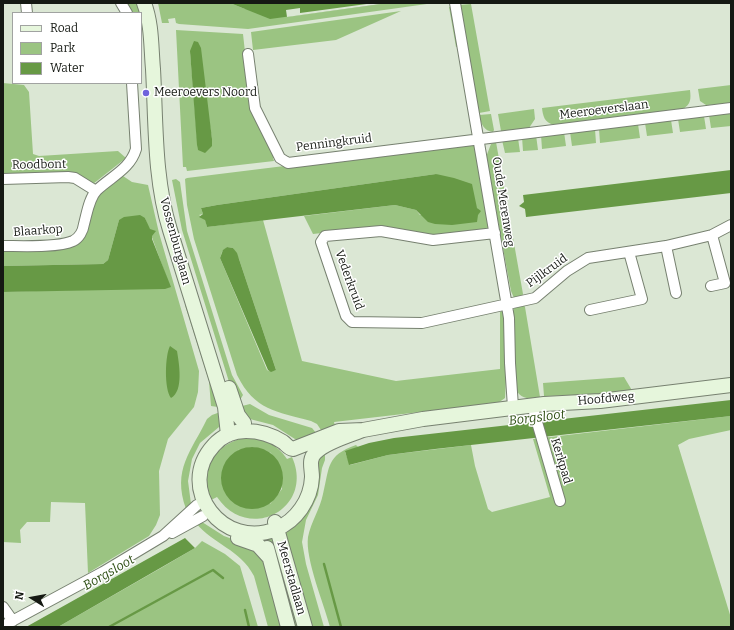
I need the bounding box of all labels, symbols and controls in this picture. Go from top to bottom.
legend [12,12,142,84]
text: Road [50,21,78,35]
text: Park [50,41,75,55]
text: Water [50,61,84,75]
place label: Meeroevers Noord [154,86,257,100]
marker: Meeroevers Noord [141,88,151,98]
street label: Meeroeverslaan [559,97,649,123]
street label: Penningkruid [295,131,373,155]
street label: Oude Merenweg [489,156,517,248]
street label: Roodbont [12,157,66,173]
street label: Vossenburglaan [156,196,194,286]
street label: Blaarkop [13,222,63,240]
street label: Vederkruid [332,248,366,312]
street label: Pijlkruid [524,251,570,291]
street label: Hoofdweg [577,389,635,409]
water label: Borgsloot [508,407,566,429]
street label: Kerkpad [547,436,575,486]
street label: Meerstadlaan [274,539,308,617]
water label: Borgsloot [81,552,137,594]
north arrow [12,578,52,618]
text: N [13,590,27,601]

